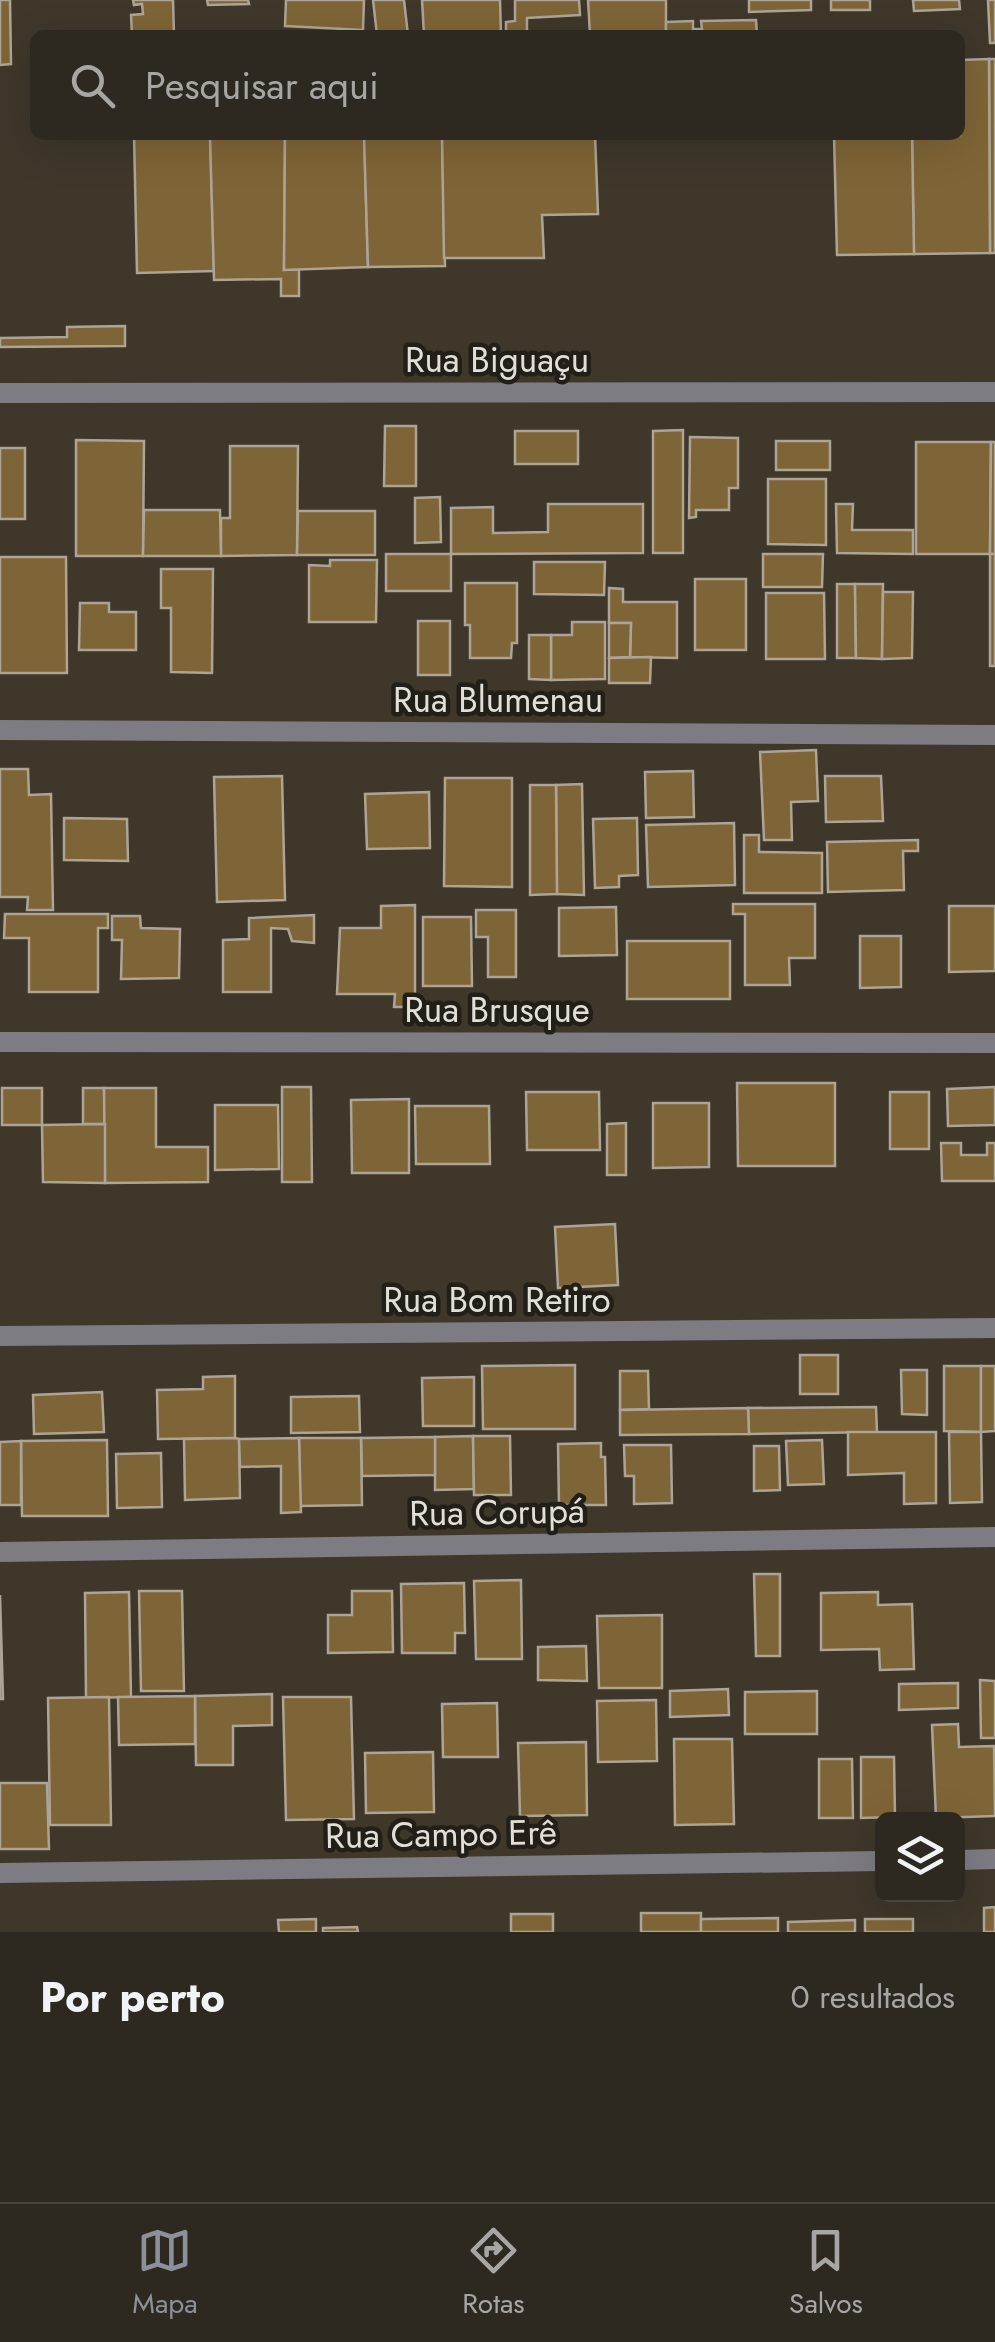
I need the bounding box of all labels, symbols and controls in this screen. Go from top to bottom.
search box [30,30,965,140]
icon: search [65,58,120,113]
text: Pesquisar aqui [145,58,379,113]
street label: Rua Biguaçu [405,335,589,385]
street label: Rua Blumenau [393,675,603,725]
street label: Rua Brusque [404,985,590,1035]
street label: Rua Bom Retiro [383,1275,611,1325]
street label: Rua Corupá [409,1485,585,1539]
street label: Rua Campo Erê [325,1807,557,1861]
map controls [875,1812,965,1902]
button: layers [875,1812,965,1902]
text: Por perto [40,1967,225,2028]
text: 0 resultados [790,1974,955,2020]
tab: Mapa [132,2223,198,2324]
tab: Rotas [462,2223,525,2324]
tab: Salvos [789,2223,863,2324]

